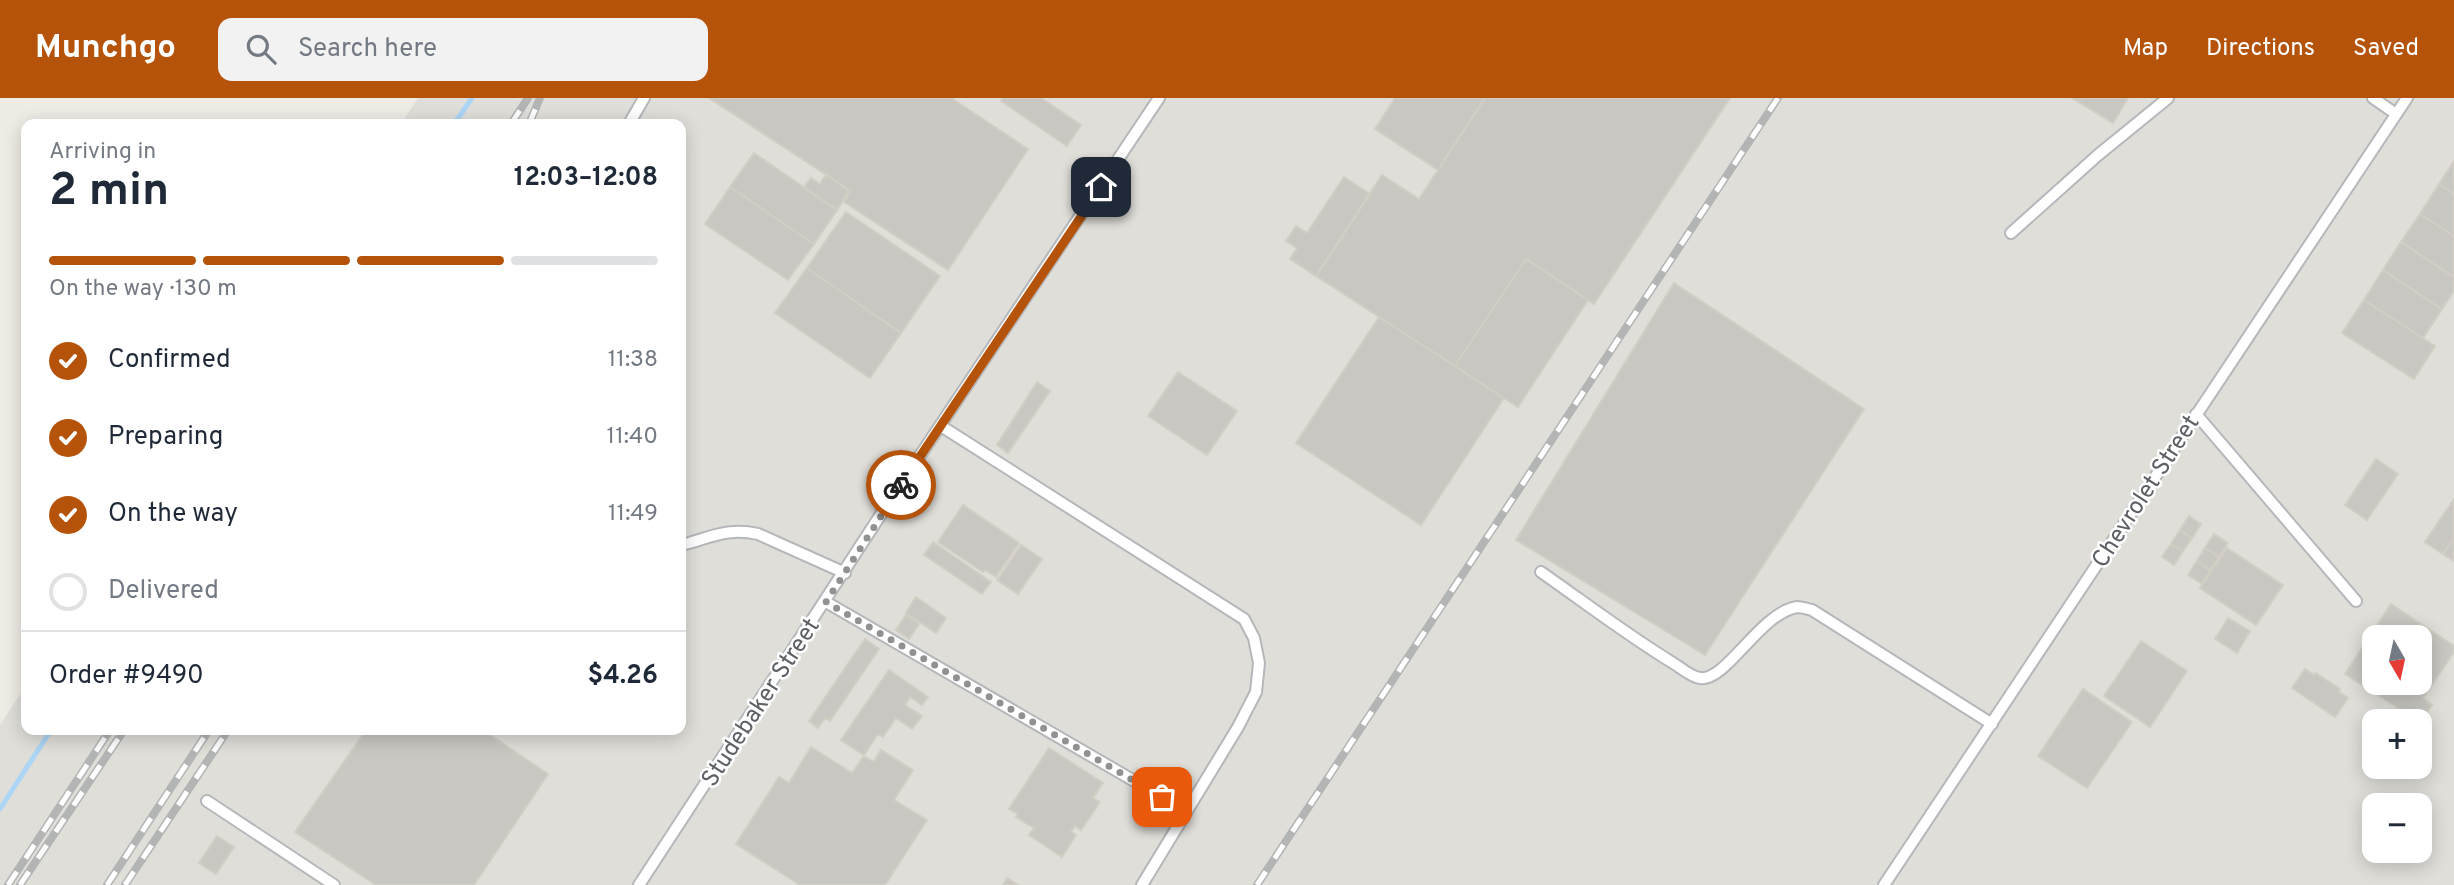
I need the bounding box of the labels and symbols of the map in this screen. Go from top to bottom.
pin [1071,157,1131,217]
street label: Chevrolet Street [2086,410,2207,574]
courier [866,450,936,520]
street label: Studebaker Street [696,613,827,793]
north arrow [2362,625,2432,695]
pin [1132,767,1192,827]

